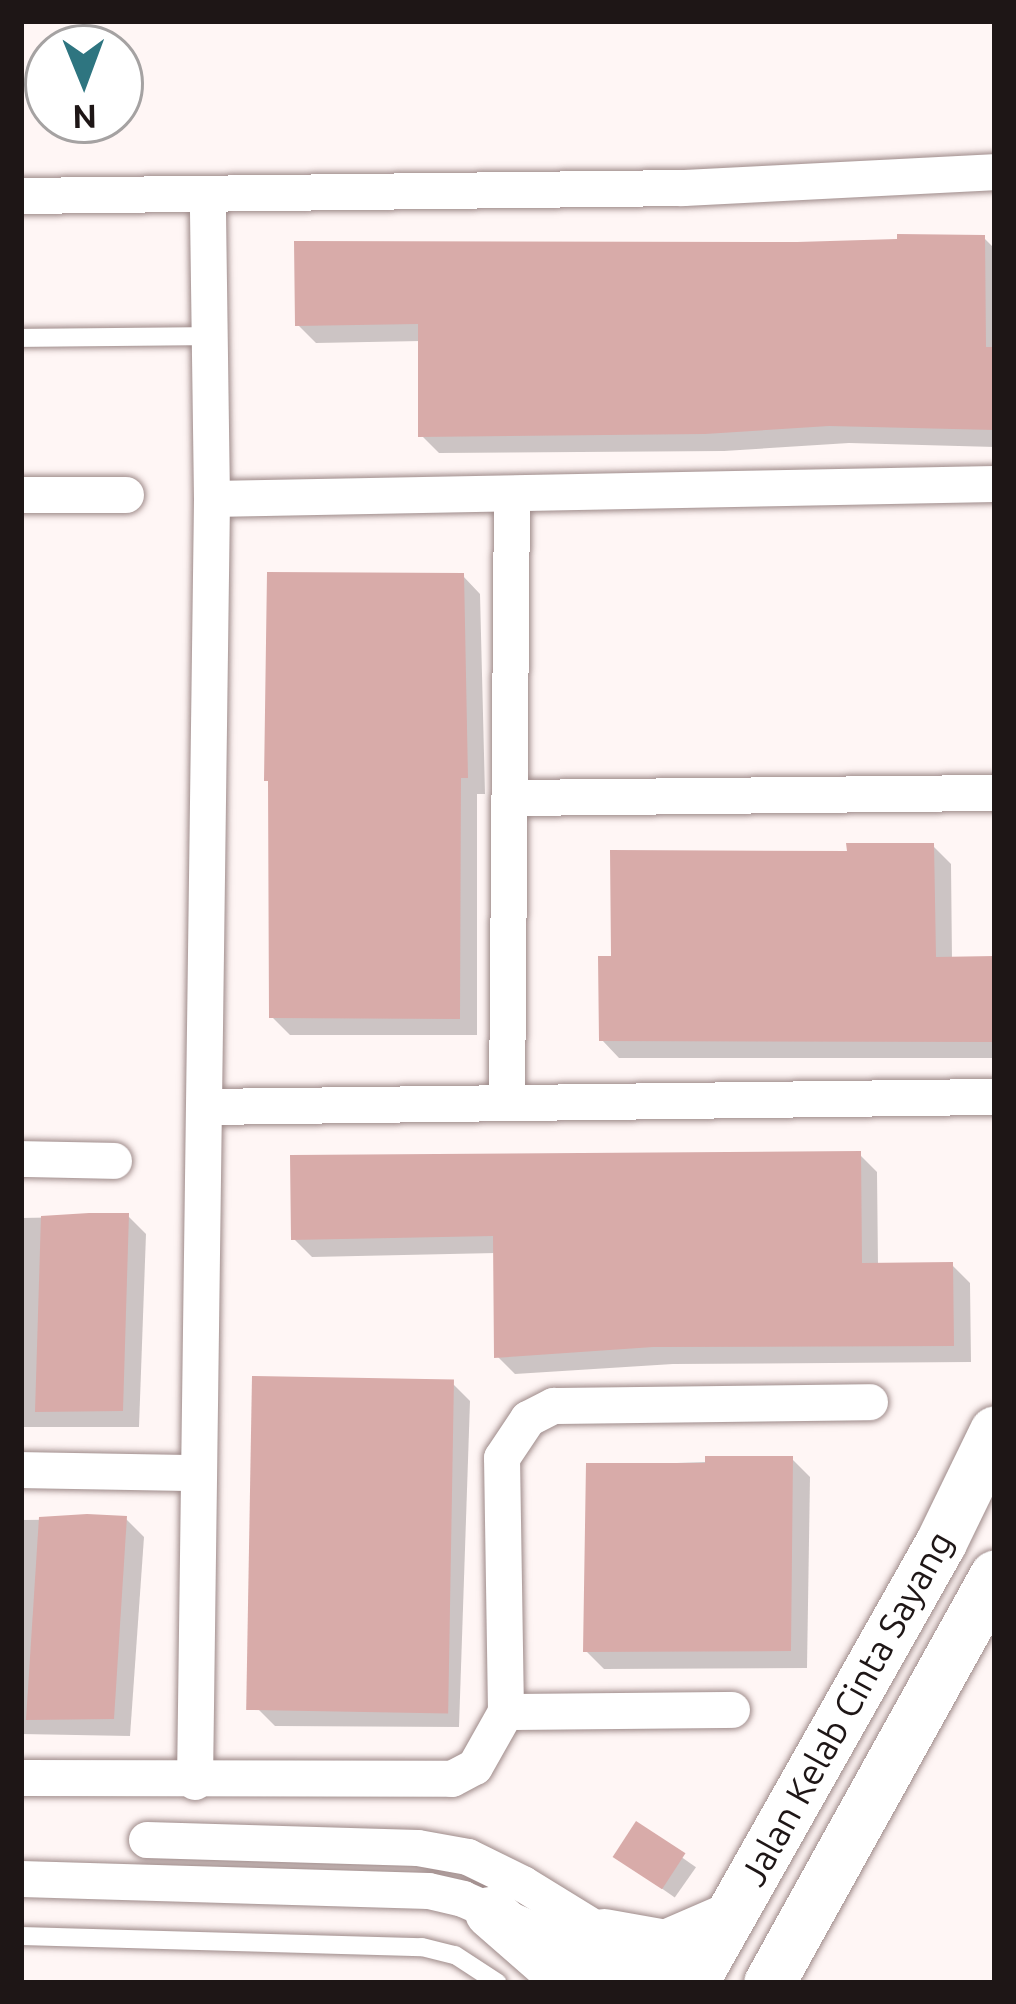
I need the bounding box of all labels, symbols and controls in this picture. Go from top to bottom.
north arrow [24,24,144,144]
text: N [72,99,97,136]
street label: Jalan Kelab Cinta Sayang [731,1523,961,1893]

